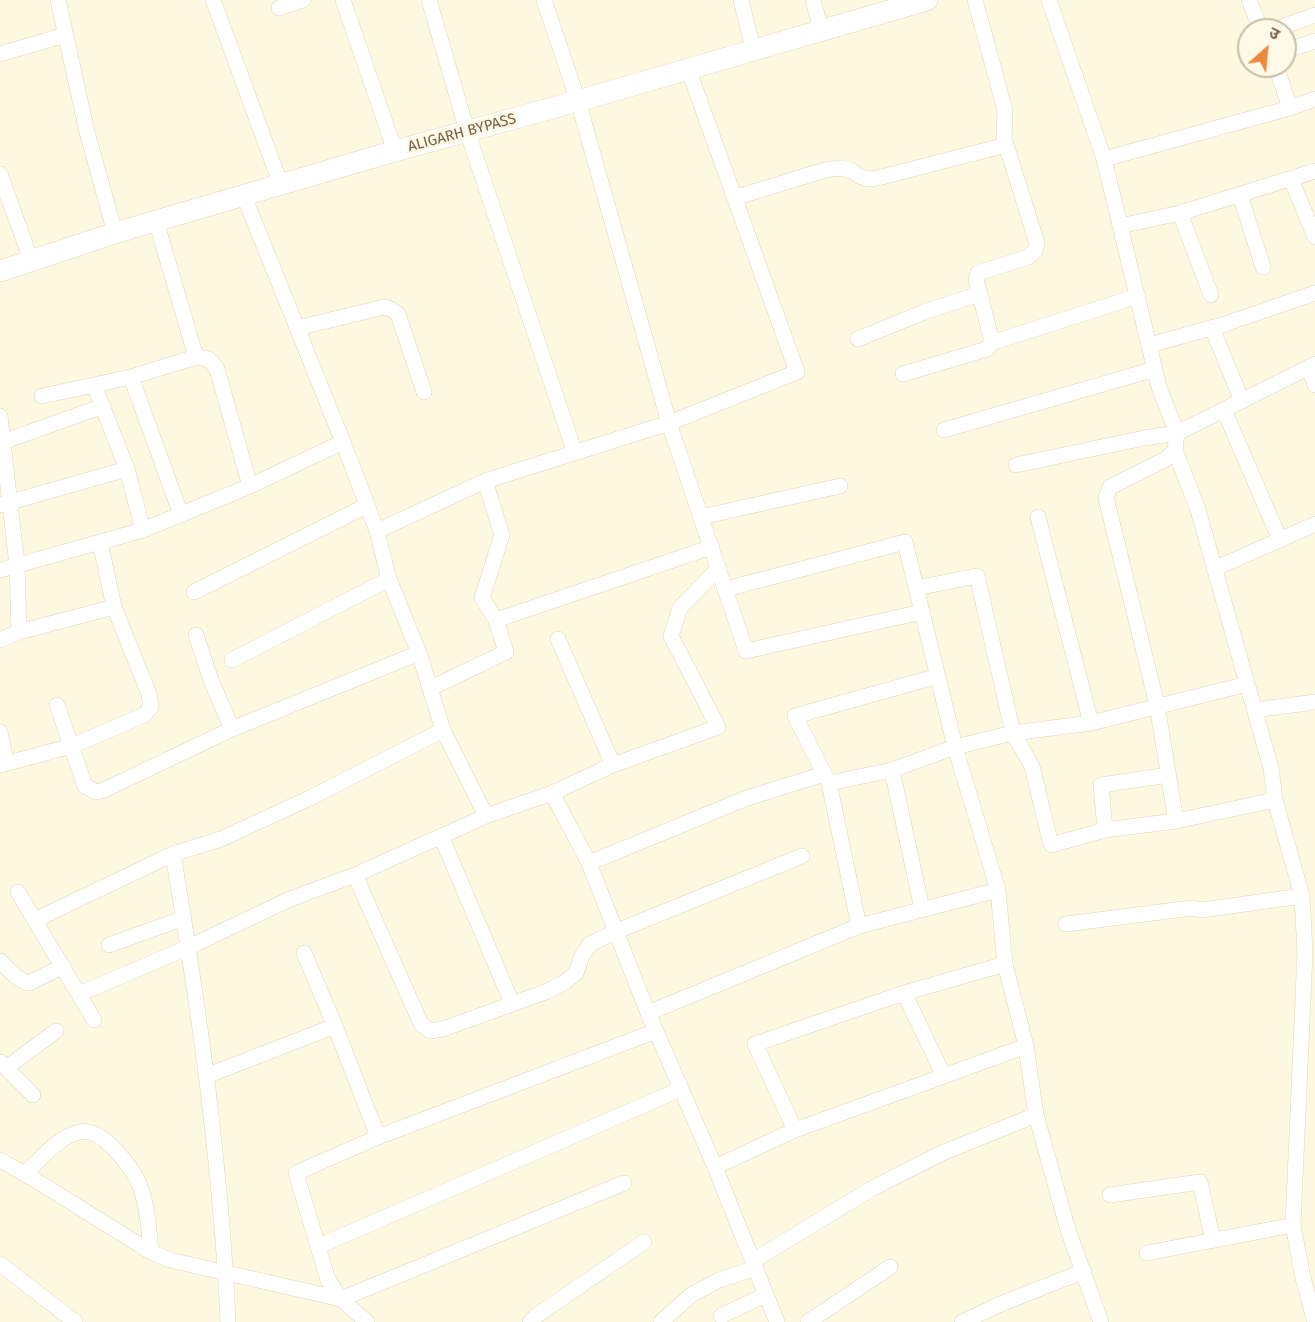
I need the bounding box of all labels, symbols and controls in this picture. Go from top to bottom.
north arrow [1237,18,1297,78]
text: उ [1266,23,1283,44]
street label: ALIGARH BYPASS [406,110,518,156]

